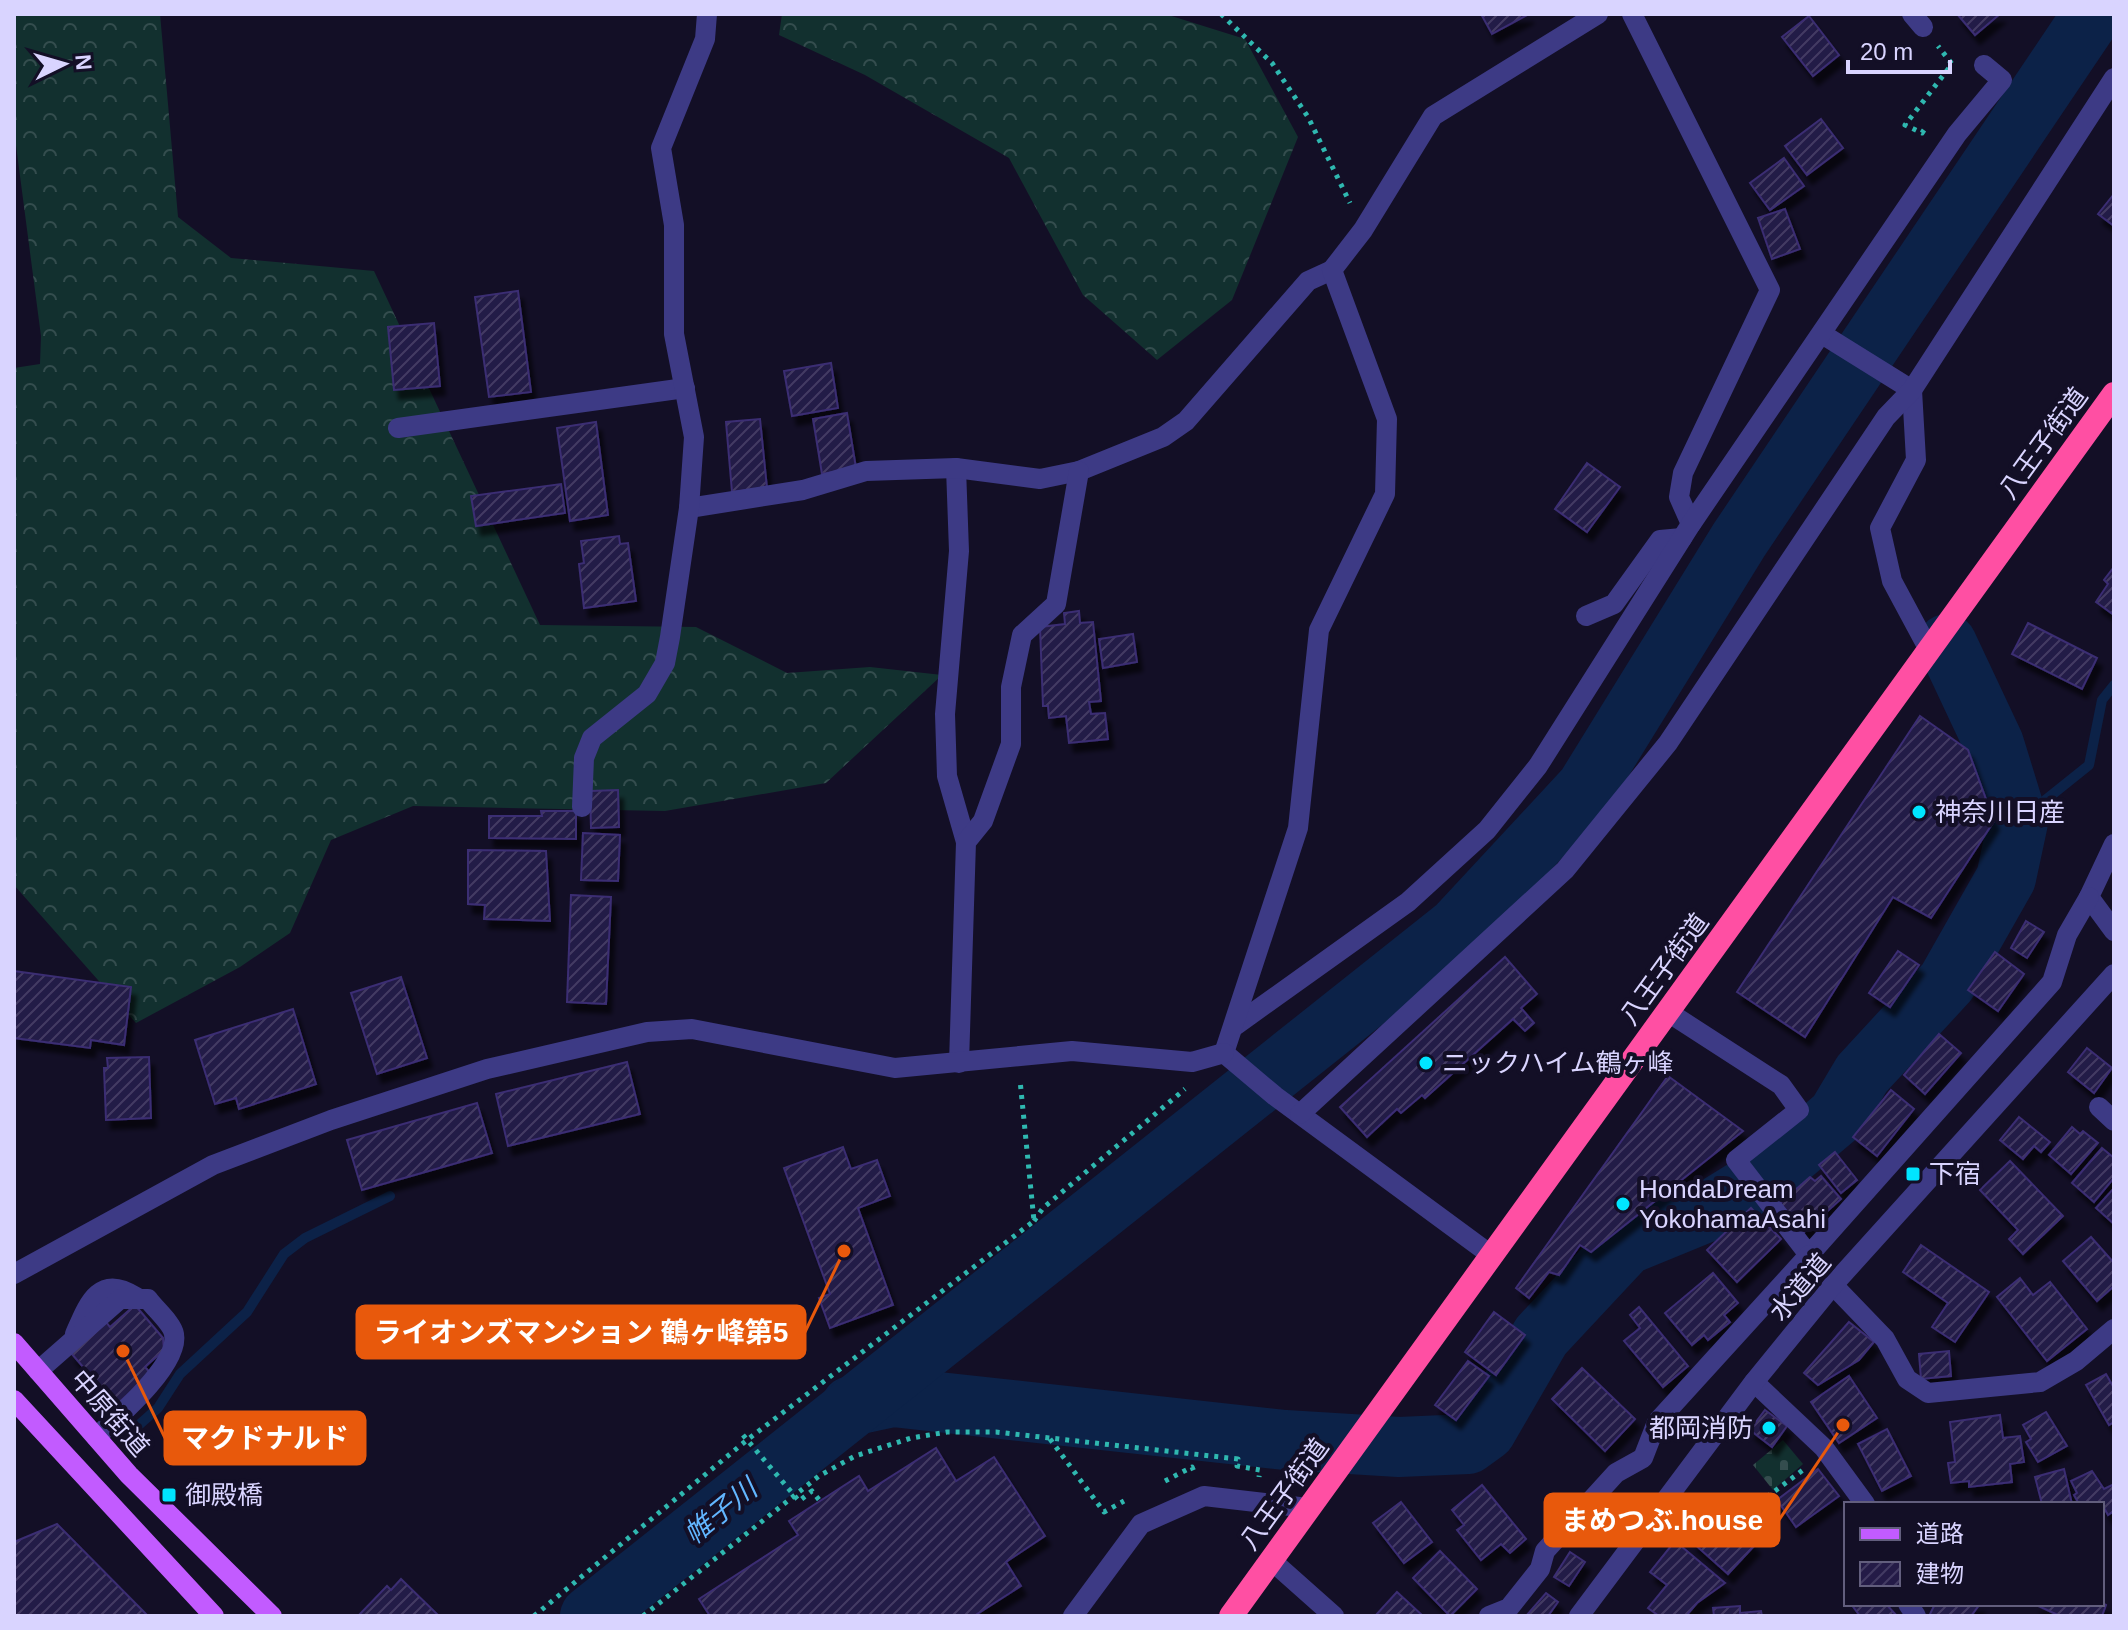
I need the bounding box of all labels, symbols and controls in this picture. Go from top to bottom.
north arrow [24,24,104,104]
scale bar [1848,24,1950,74]
text: 20 m [1860,38,1913,65]
text: N [70,53,97,71]
street label: 八王子街道 [1993,382,2093,504]
place label: 神奈川日産 [1935,797,2065,827]
marker: 神奈川日産 [1910,803,1928,821]
street label: 八王子街道 [1614,908,1714,1030]
place label: ニックハイム鶴ヶ峰 [1442,1048,1674,1078]
marker: ニックハイム鶴ヶ峰 [1417,1054,1435,1072]
place label: 下宿 [1929,1159,1981,1189]
marker: 下宿 [1904,1165,1922,1183]
place label: HondaDream YokohamaAsahi [1639,1174,1826,1234]
marker: HondaDream YokohamaAsahi [1614,1195,1632,1213]
street label: 水道道 [1763,1247,1837,1327]
callout: ライオンズマンション 鶴ヶ峰第5 [357,1306,805,1358]
text: ライオンズマンション 鶴ヶ峰第5 [374,1317,788,1348]
street label: 中原街道 [65,1364,155,1462]
callout: マクドナルド [165,1412,365,1464]
place label: 都岡消防 [1649,1413,1753,1443]
marker: 都岡消防 [1760,1419,1778,1437]
text: マクドナルド [181,1423,349,1454]
street label: 八王子街道 [1234,1433,1334,1555]
water label: 帷子川 [678,1471,765,1550]
place label: 御殿橋 [185,1480,263,1510]
marker: 御殿橋 [160,1486,178,1504]
callout: まめつぶ.house [1545,1494,1779,1546]
legend [1844,1502,2104,1606]
text: まめつぶ.house [1561,1505,1763,1536]
text: 道路 [1916,1520,1964,1547]
text: 建物 [1916,1560,1964,1587]

